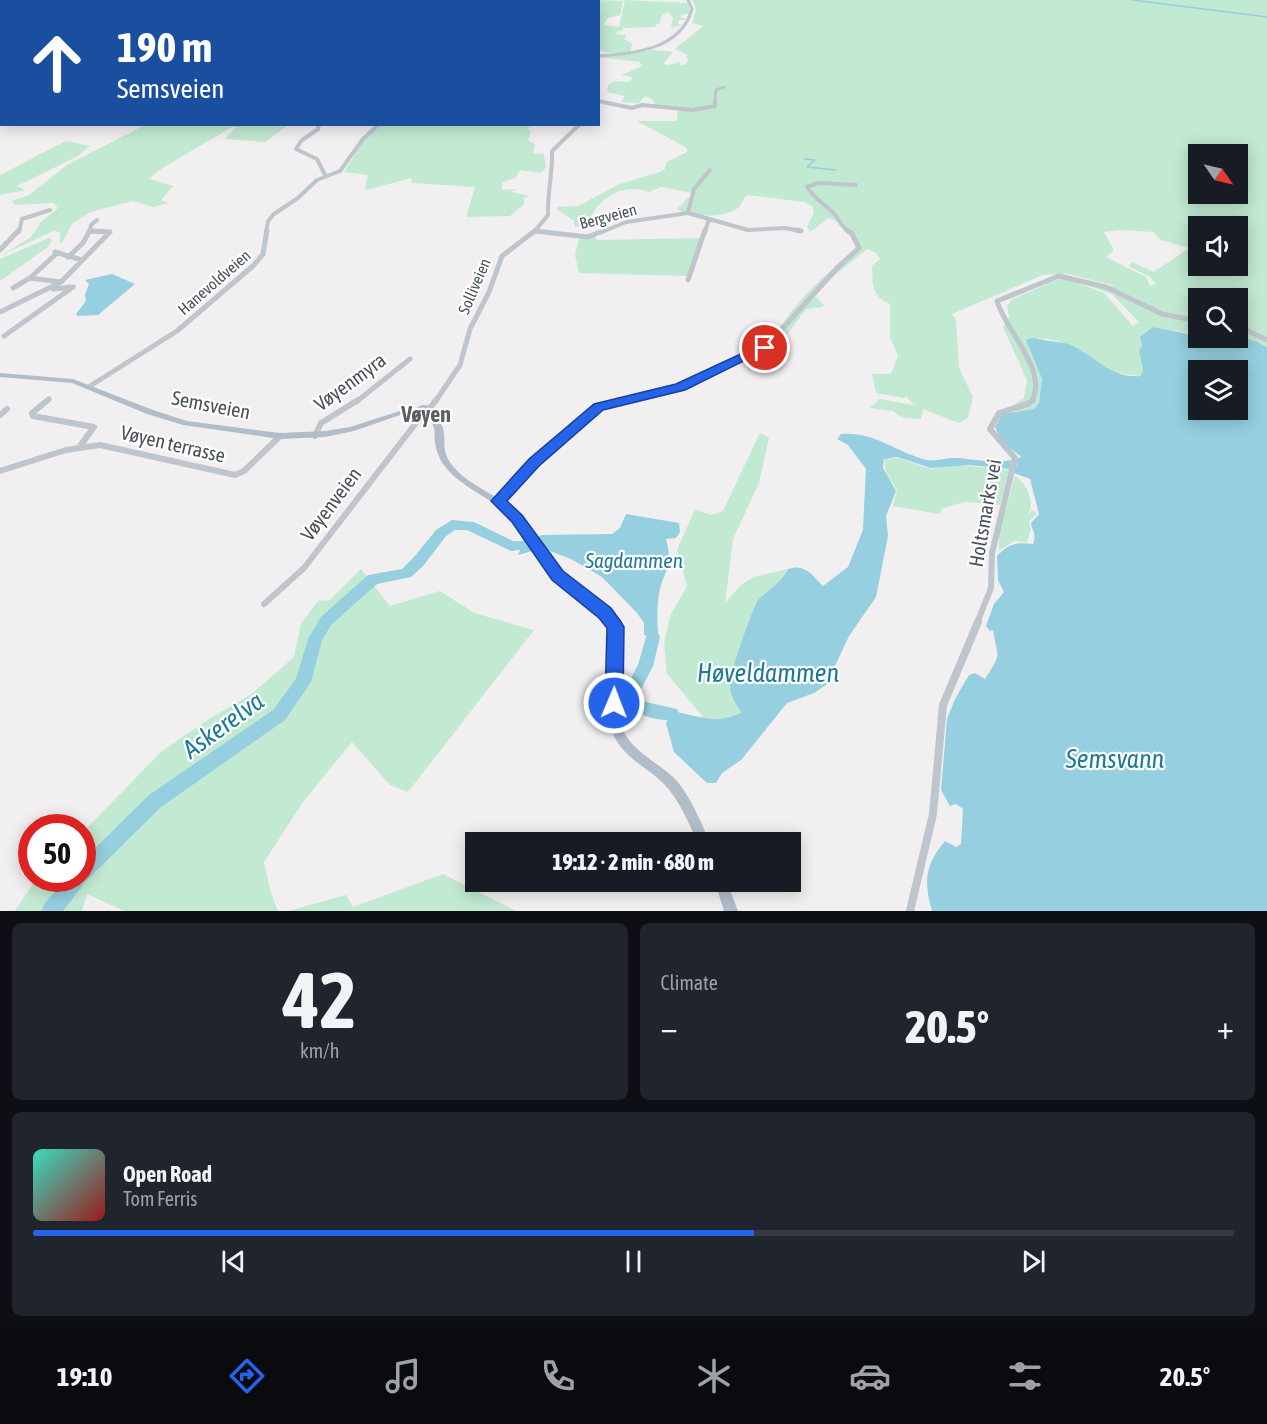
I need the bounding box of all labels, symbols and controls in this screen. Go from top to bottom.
text: 190 m [117,23,212,71]
icon: ahead [18,24,96,102]
text: Semsveien [117,73,224,104]
north arrow [1188,144,1248,204]
map controls [1188,144,1248,420]
street label: Bergveien [577,200,639,233]
button: sound [1188,216,1248,276]
street label: Hanevoldveien [174,246,254,318]
street label: Solliveien [454,255,494,317]
button: search [1188,288,1248,348]
pin [739,322,790,373]
icon: arrive [748,331,781,364]
street label: Vøyenmyra [310,348,390,415]
button: layers [1188,360,1248,420]
street label: Semsveien [170,386,252,423]
district label: Vøyen [400,401,451,427]
street label: Vøyen terrasse [119,420,228,467]
street label: Holtsmarks vei [964,457,1005,569]
street label: Vøyenveien [296,463,366,545]
water label: Sagdammen [584,548,683,572]
water label: Høveldammen [697,658,839,688]
position arrow [582,671,646,735]
water label: Askerelva [176,686,269,765]
water label: Semsvann [1065,744,1165,774]
speed limit sign: 50 [18,814,96,892]
text: 19:12 · 2 min · 680 m [552,849,714,875]
text: 42 [283,955,356,1045]
text: Climate [661,971,718,994]
text: 20.5° [905,1001,989,1053]
text: − [661,1008,678,1046]
text: + [1217,1008,1234,1046]
text: km/h [300,1039,340,1062]
text: Open Road [123,1161,212,1187]
text: Tom Ferris [123,1187,197,1210]
icon: previous [217,1245,250,1278]
icon: pause [617,1245,650,1278]
icon: next [1017,1245,1050,1278]
icon: directions [226,1355,268,1397]
icon: music [382,1355,424,1397]
icon: phone [537,1355,579,1397]
icon: climate [693,1355,735,1397]
icon: car [849,1355,891,1397]
icon: filters [1004,1355,1046,1397]
text: 19:10 [57,1361,112,1392]
text: 20.5° [1160,1361,1210,1392]

